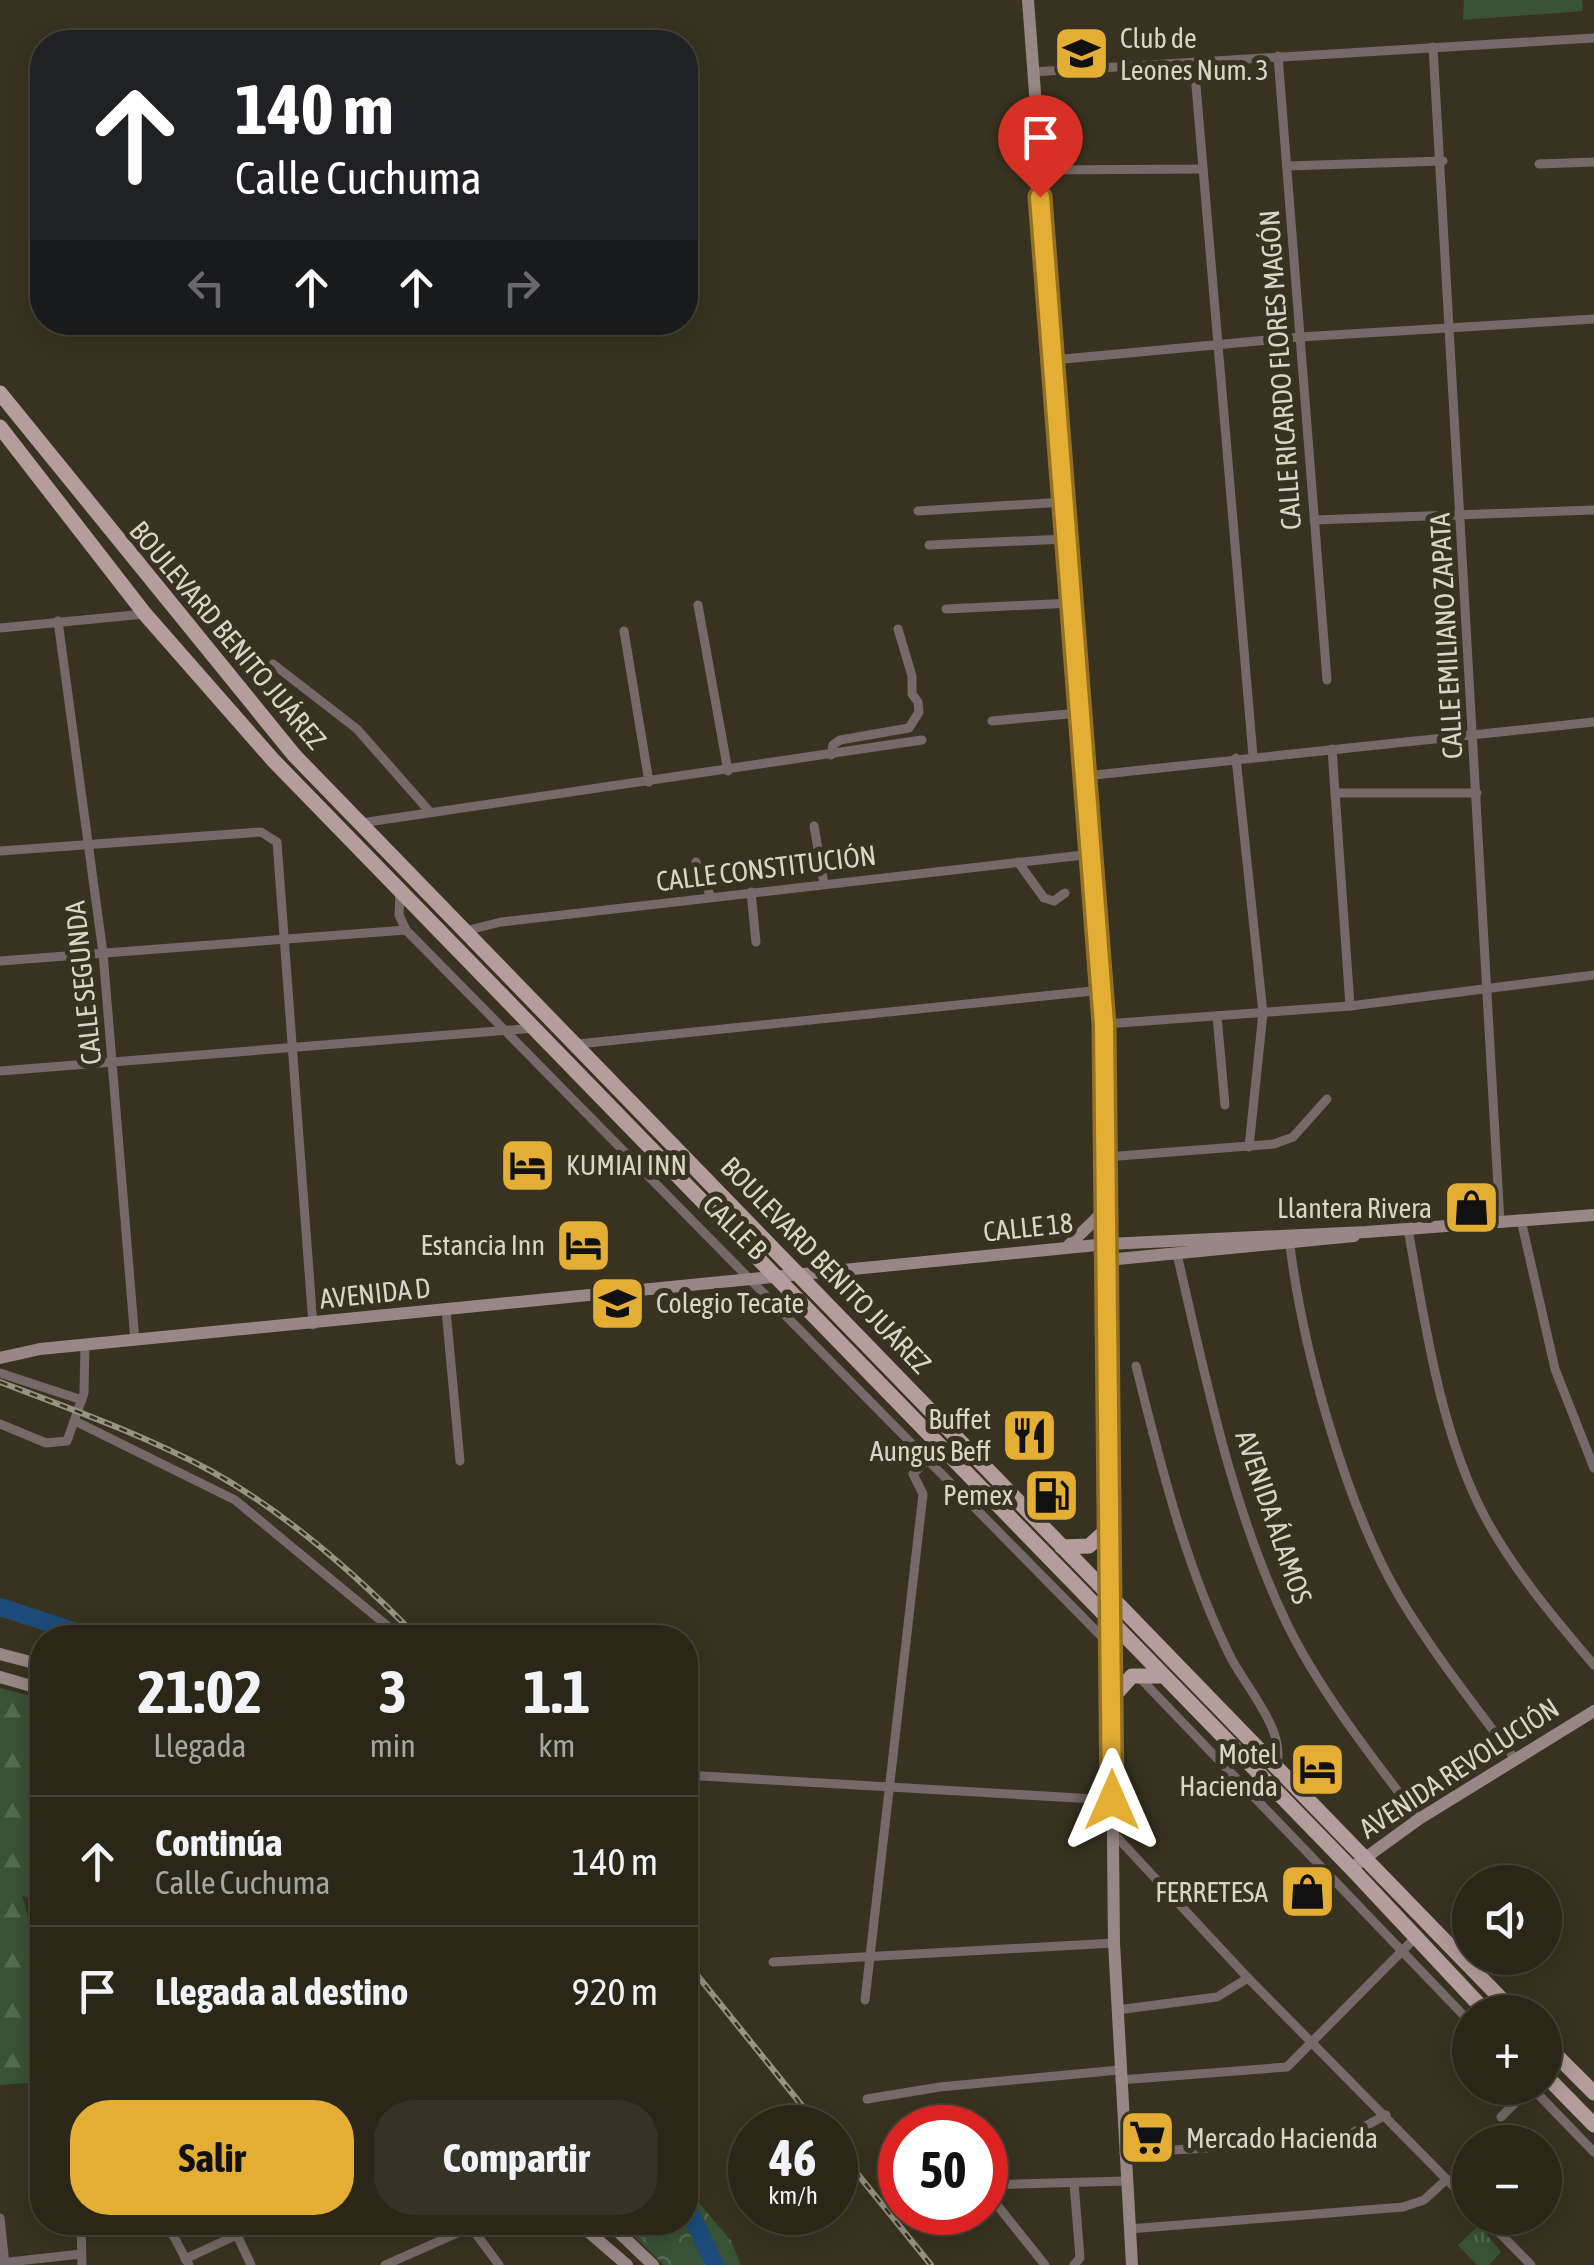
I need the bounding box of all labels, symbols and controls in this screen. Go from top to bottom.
place label: Club de Leones Num. 3 [1120,22,1269,86]
school or university icon: Club de Leones Num. 3 [1051,24,1111,84]
text: 140 m [235,69,394,149]
icon: ahead [70,70,200,200]
pin [998,95,1083,198]
icon: arrive [1013,110,1068,165]
text: Calle Cuchuma [235,152,482,204]
street label: CALLE RICARDO FLORES MAGÓN [1253,209,1307,531]
icon: left [179,260,234,315]
icon: ahead [284,260,339,315]
icon: ahead [389,260,444,315]
icon: right [494,260,549,315]
street label: CALLE EMILIANO ZAPATA [1424,512,1468,760]
street label: BOULEVARD BENITO JUÁREZ [123,514,333,756]
street label: CALLE CONSTITUCIÓN [654,839,878,897]
street label: CALLE SEGUNDA [58,899,108,1067]
hotel icon: KUMIAI INN [497,1135,557,1195]
place label: KUMIAI INN [566,1149,687,1181]
street label: BOULEVARD BENITO JUÁREZ [715,1150,937,1380]
shop icon: Llantera Rivera [1441,1178,1501,1238]
street label: CALLE B [696,1188,774,1266]
place label: Llantera Rivera [1277,1192,1432,1224]
street label: CALLE 18 [982,1206,1074,1248]
hotel icon: Estancia Inn [554,1215,614,1275]
place label: Estancia Inn [421,1229,545,1261]
street label: AVENIDA D [318,1271,432,1315]
school or university icon: Colegio Tecate [587,1273,647,1333]
place label: Colegio Tecate [656,1287,804,1319]
place label: Buffet Aungus Beff [870,1403,991,1467]
restaurant icon: Buffet Aungus Beff [1000,1405,1060,1465]
street label: AVENIDA ÁLAMOS [1229,1426,1319,1608]
fuel station icon: Pemex [1022,1465,1082,1525]
place label: Pemex [943,1479,1013,1511]
text: 21:02 [138,1657,262,1726]
text: 3 [379,1657,407,1726]
text: 1.1 [523,1657,590,1726]
street label: AVENIDA REVOLUCIÓN [1353,1692,1565,1844]
text: Llegada [153,1727,246,1764]
text: min [370,1727,416,1764]
text: km [538,1727,575,1764]
place label: Motel Hacienda [1179,1738,1279,1802]
hotel icon: Motel Hacienda [1287,1740,1347,1800]
position arrow [1060,1748,1164,1852]
text: Continúa [155,1821,283,1864]
icon: ahead [70,1834,125,1889]
text: 140 m [572,1840,658,1883]
shop icon: FERRETESA [1277,1862,1337,1922]
text: Calle Cuchuma [155,1864,330,1901]
map controls [1452,1865,1562,2235]
button: sound [1452,1865,1562,1975]
place label: FERRETESA [1155,1876,1268,1908]
icon: arrive [70,1964,125,2019]
text: Llegada al destino [155,1970,408,2013]
text: 920 m [572,1970,658,2013]
button: + [1452,1995,1562,2105]
button: Salir [70,2100,354,2215]
button: Compartir [374,2100,658,2215]
speed limit sign: 50 [878,2105,1008,2235]
supermarket icon: Mercado Hacienda [1117,2108,1177,2168]
place label: Mercado Hacienda [1186,2122,1378,2154]
button: − [1452,2125,1562,2235]
text: 46 [769,2129,816,2187]
text: km/h [768,2181,818,2209]

